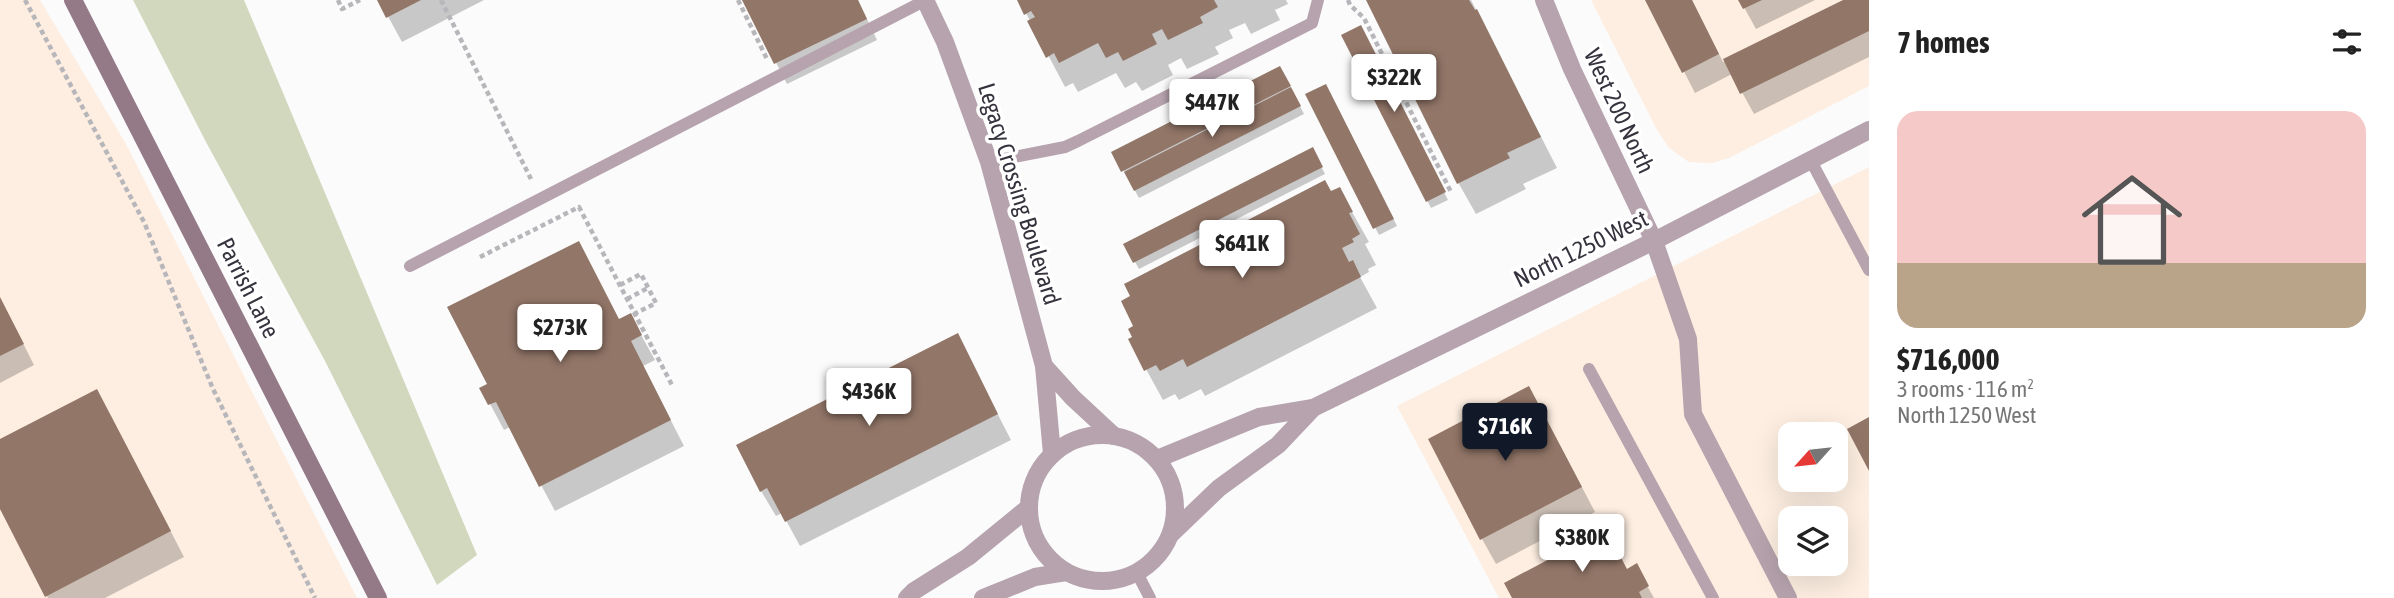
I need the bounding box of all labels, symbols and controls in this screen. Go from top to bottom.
icon: filters [2328,23,2366,61]
text: 7 homes [1897,25,1990,59]
street label: West 200 North [1579,44,1660,177]
pin: $322K [1345,54,1443,114]
text: $322K [1367,64,1421,90]
street label: Legacy Crossing Boulevard [973,80,1066,308]
pin: $447K [1163,80,1261,139]
text: $447K [1185,89,1239,115]
icon: home [2069,157,2195,283]
street label: North 1250 West [1509,204,1652,293]
pin: $641K [1193,220,1291,280]
text: $641K [1215,230,1269,256]
street label: Parrish Lane [212,233,285,342]
pin: $273K [511,304,609,364]
text: $273K [533,314,587,340]
text: $716,000 [1897,342,2000,376]
pin: $436K [820,368,918,428]
text: 3 rooms · 116 m² [1897,376,2034,402]
text: $436K [842,378,896,404]
text: North 1250 West [1897,402,2036,428]
pin: $716K [1456,404,1554,463]
text: $716K [1478,413,1532,439]
north arrow [1778,422,1848,492]
map controls [1778,422,1848,576]
button: layers [1778,506,1848,576]
pin: $380K [1533,514,1631,574]
text: $380K [1555,524,1609,550]

